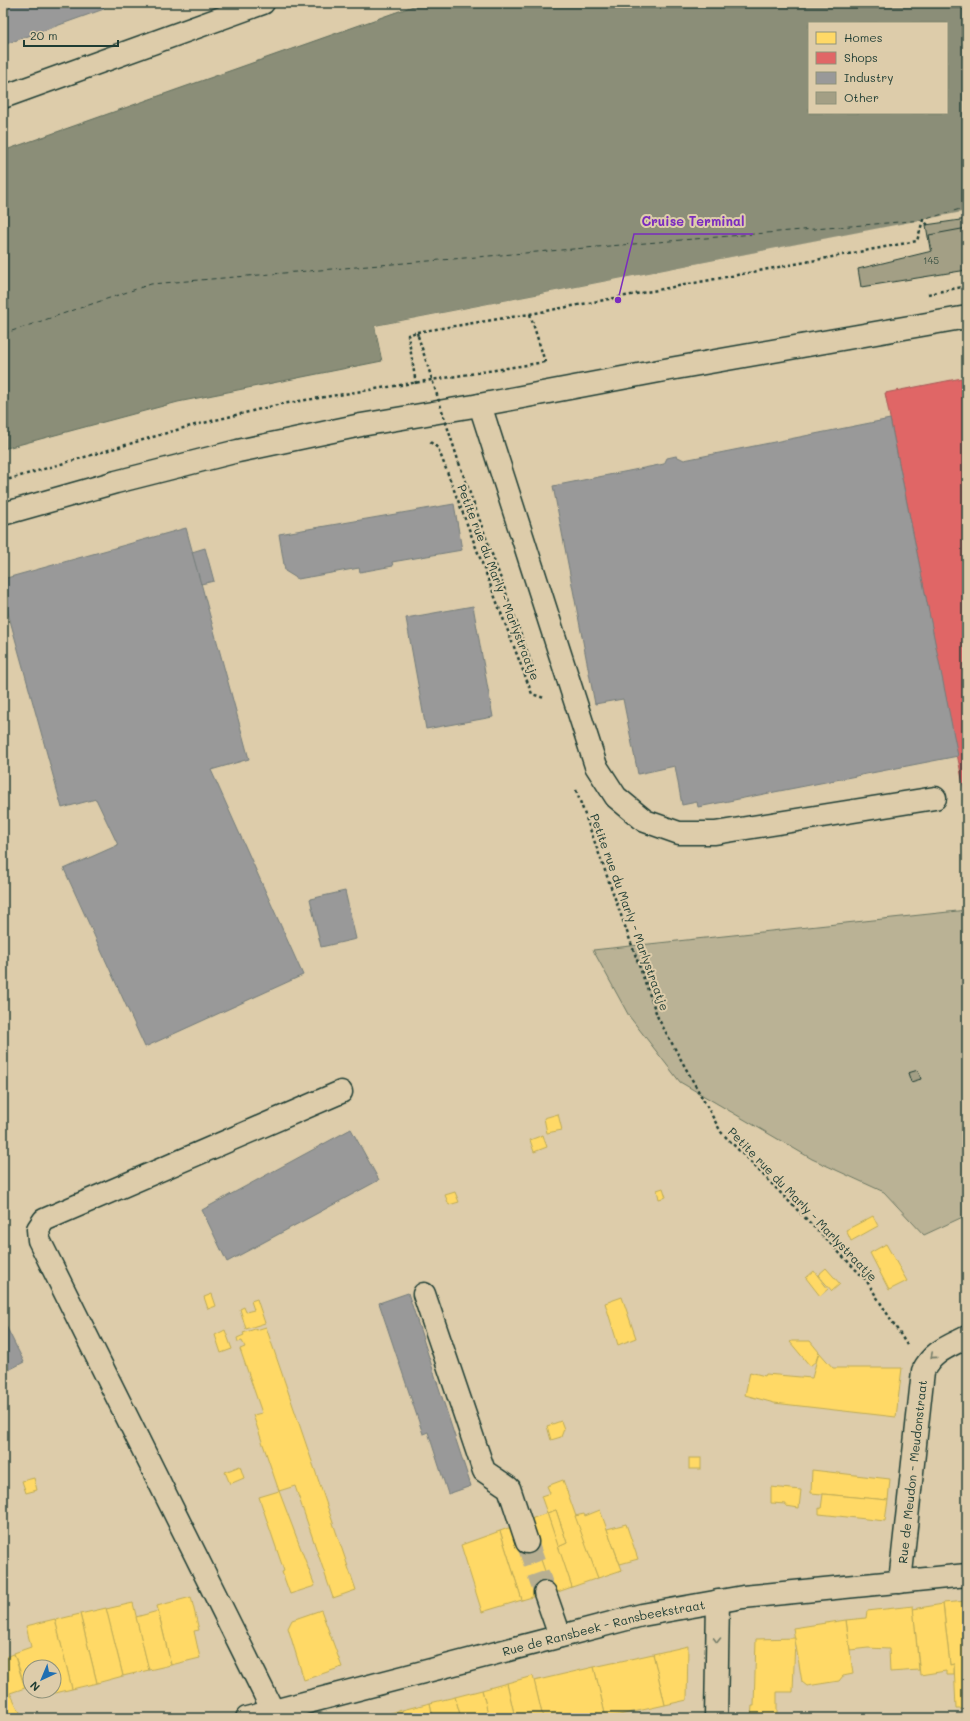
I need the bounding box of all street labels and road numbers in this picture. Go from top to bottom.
street label: Petite rue du Marly - Marlystraatje [454,482,544,682]
street label: Petite rue du Marly - Marlystraatje [587,811,673,1013]
street label: Petite rue du Marly - Marlystraatje [725,1123,881,1285]
street label: Rue de Meudon - Meudonstraat [894,1379,930,1564]
street label: Rue de Ransbeek - Ransbeekstraat [501,1596,706,1659]

